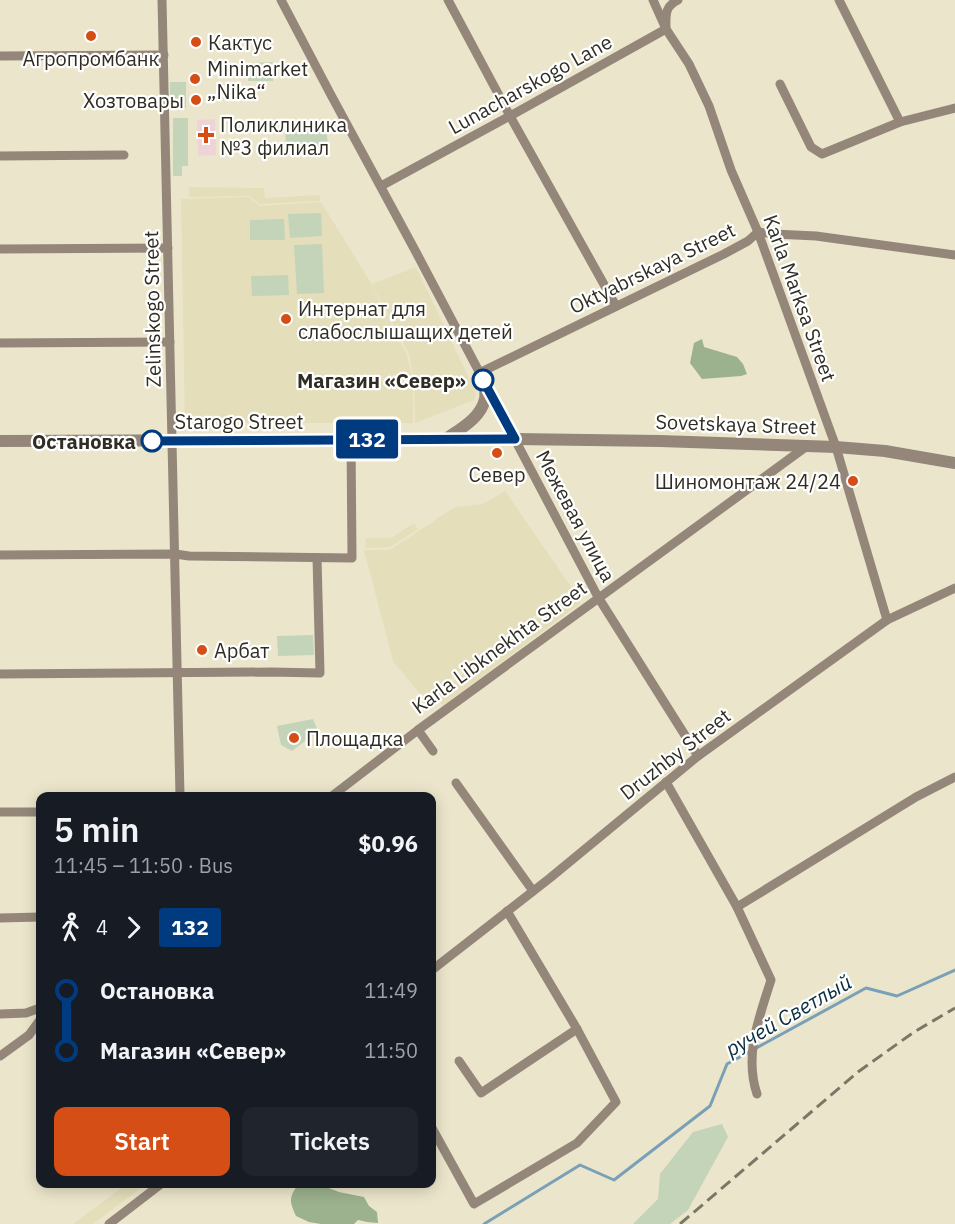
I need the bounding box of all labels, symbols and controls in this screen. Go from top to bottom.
street label: Lunacharskogo Lane [443,28,617,140]
marker: Агропромбанк [84,29,98,43]
place label: Кактус [208,29,272,56]
marker: Кактус [189,35,203,49]
place label: Агропромбанк [22,45,160,72]
place label: Minimarket „Nika“ [207,55,308,105]
marker: Minimarket „Nika“ [188,72,202,86]
place label: Хозтовары [83,87,184,114]
marker: Хозтовары [189,93,203,107]
place label: Поликлиника №3 филиал [220,111,347,161]
marker: Поликлиника №3 филиал [197,126,215,144]
street label: Karla Marksa Street [757,211,843,385]
street label: Oktyabrskaya Street [564,216,740,320]
street label: Zelinskogo Street [137,230,167,388]
place label: Интернат для слабослышащих детей [298,295,513,345]
marker: Интернат для слабослышащих детей [279,312,293,326]
place label: Магазин «Север» [297,367,466,394]
marker: Магазин «Север» [472,369,494,391]
street label: Starogo Street [175,408,303,435]
street label: Sovetskaya Street [655,408,817,440]
line badge: 132 [332,420,401,458]
text: 132 [348,425,386,453]
place label: Остановка [32,428,136,455]
marker: Остановка [141,430,163,452]
street label: Межевая улица [530,445,622,587]
marker: Север [490,446,504,460]
place label: Север [468,461,526,488]
place label: Шиномонтаж 24/24 [655,468,841,495]
marker: Шиномонтаж 24/24 [846,474,860,488]
street label: Karla Libknekhta Street [406,574,592,720]
place label: Арбат [214,637,270,664]
marker: Арбат [195,643,209,657]
street label: Druzhby Street [614,702,736,806]
place label: Площадка [306,725,404,752]
marker: Площадка [287,731,301,745]
text: 5 min [54,808,139,851]
text: $0.96 [358,829,418,858]
text: 11:45 – 11:50 · Bus [54,852,233,879]
icon: walk [54,911,87,944]
icon: forward [117,911,150,944]
text: 132 [171,913,209,941]
text: 4 [96,914,108,941]
water label: ручей Светлый [719,967,856,1063]
text: Остановка [100,976,214,1005]
text: 11:49 [364,977,418,1004]
text: Магазин «Север» [100,1036,286,1065]
text: 11:50 [364,1037,418,1064]
button: Start [54,1107,230,1176]
button: Tickets [242,1107,418,1176]

